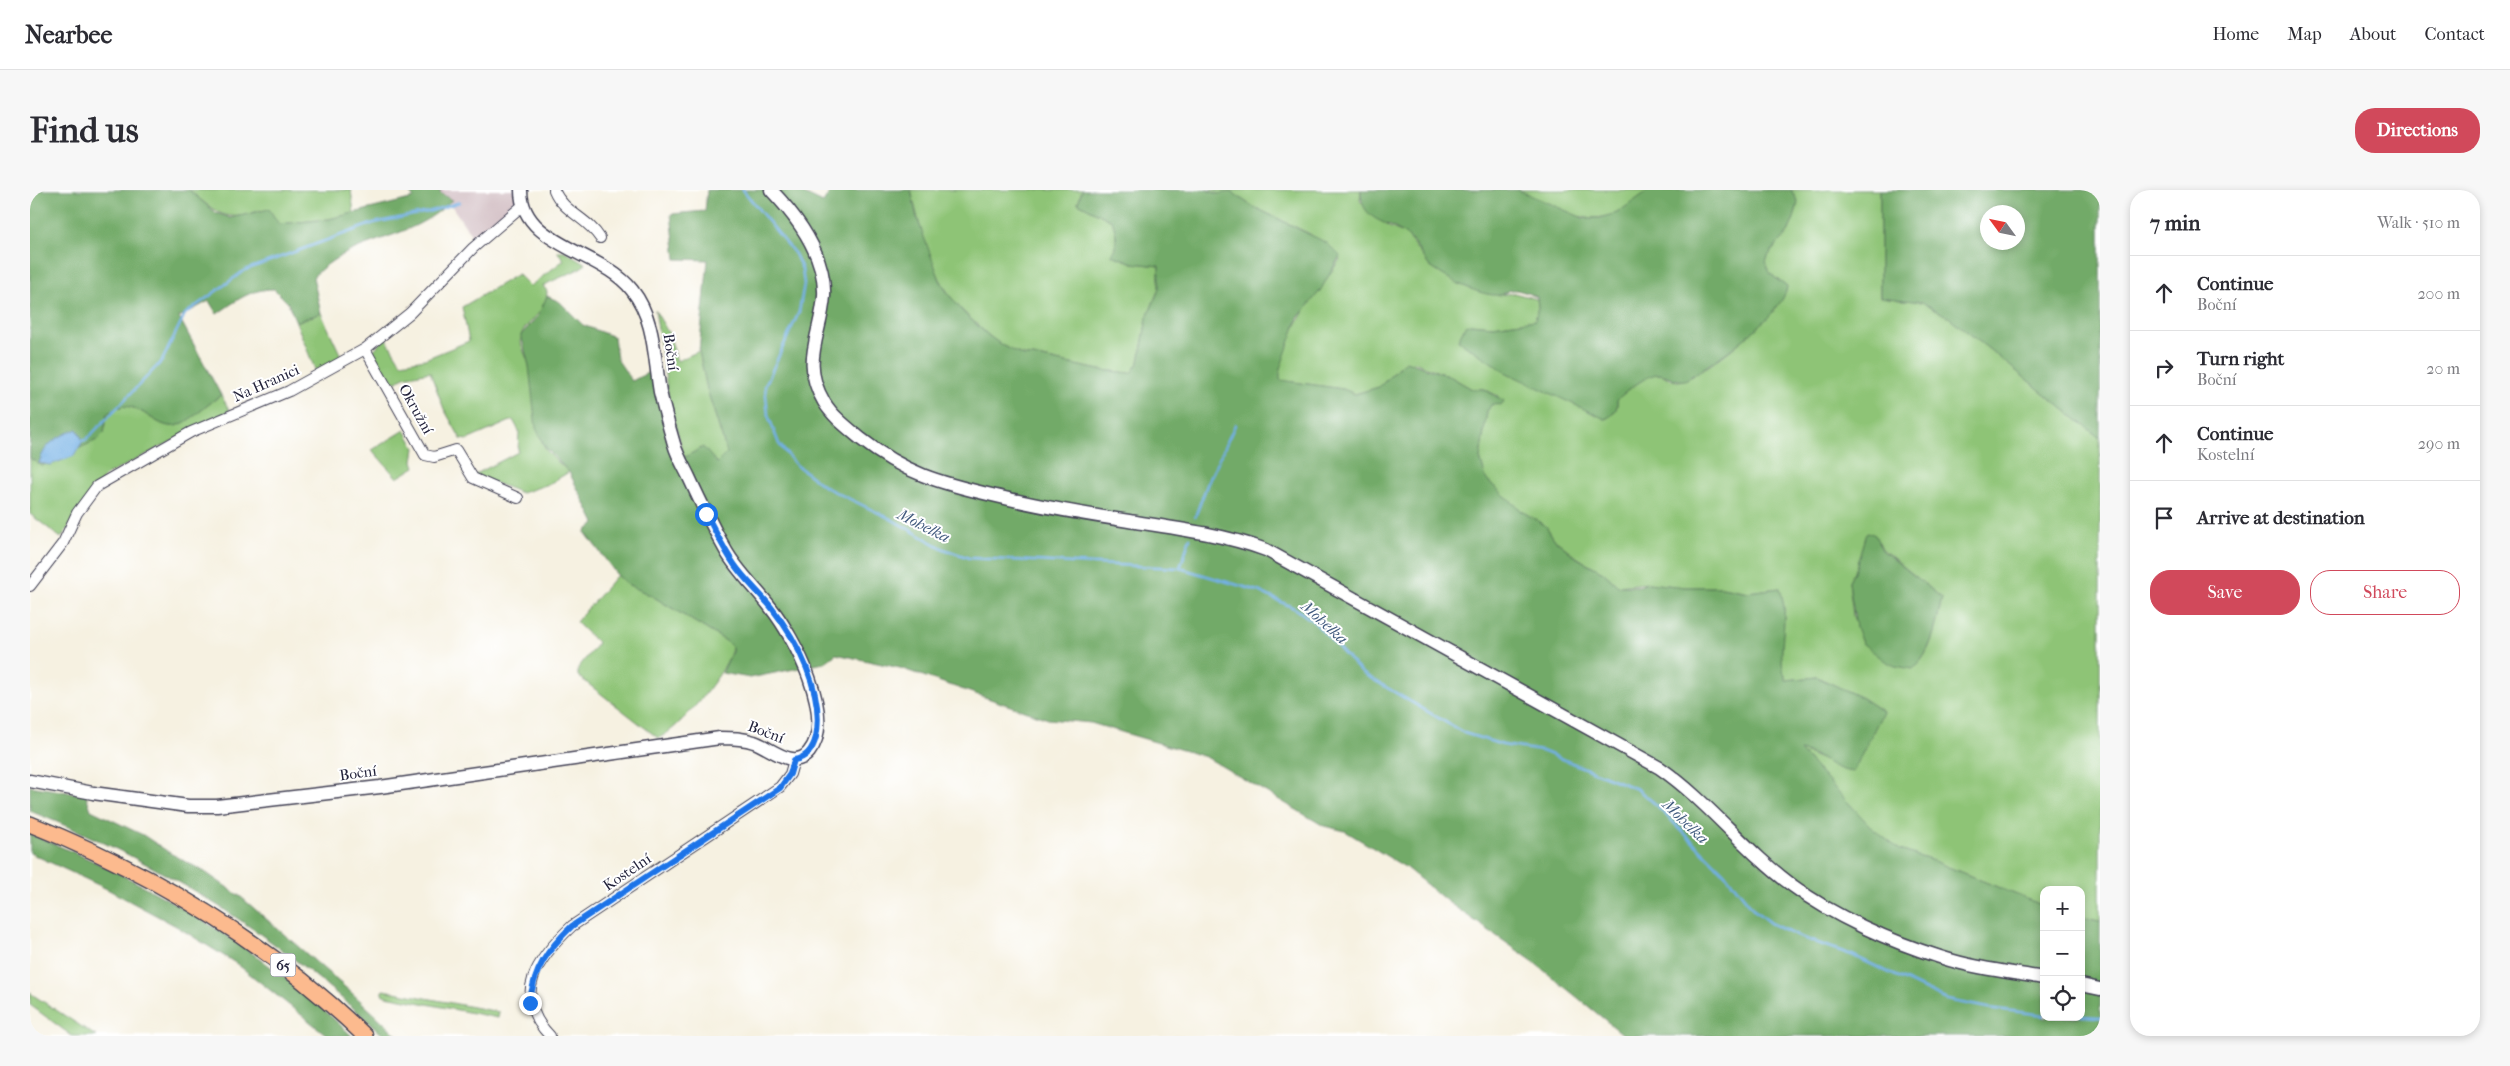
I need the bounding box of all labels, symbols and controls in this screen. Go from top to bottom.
text: Nearbee [25,21,112,49]
text: Home [2212,24,2259,45]
text: Map [2287,24,2322,45]
text: About [2350,24,2396,45]
text: Contact [2424,24,2485,45]
button: Directions [2355,108,2480,153]
text: Find us [30,110,139,151]
north arrow [1980,205,2025,250]
text: 7 min [2150,211,2201,235]
text: Walk · 510 m [2377,213,2460,232]
text: Continue [2197,273,2273,295]
icon: ahead [2150,279,2178,307]
text: 200 m [2417,284,2460,303]
text: Boční [2197,295,2237,314]
street label: Boční [660,332,683,372]
text: Turn right [2197,348,2284,370]
icon: right [2150,354,2178,382]
text: 20 m [2426,359,2460,378]
street label: Na Hranici [230,360,302,406]
text: Boční [2197,370,2237,389]
street label: Okružní [395,381,437,438]
text: Continue [2197,423,2273,445]
icon: ahead [2150,429,2178,457]
text: 290 m [2418,434,2460,453]
text: Kostelní [2197,445,2254,464]
route start [695,503,718,526]
water label: Mohelka [894,504,953,547]
icon: arrive [2150,504,2178,532]
text: Arrive at destination [2197,507,2365,529]
button: Save [2150,570,2300,615]
button: Share [2310,570,2460,615]
water label: Mohelka [1297,596,1352,648]
street label: Boční [745,717,787,747]
street label: Boční [338,761,378,784]
water label: Mohelka [1658,794,1712,848]
street label: Kostelní [600,849,655,895]
map controls [2040,886,2085,1021]
button: + [2040,886,2085,931]
button: − [2040,931,2085,976]
road number: 65 [270,954,296,976]
button: locate [2040,976,2085,1021]
route end [519,992,542,1015]

